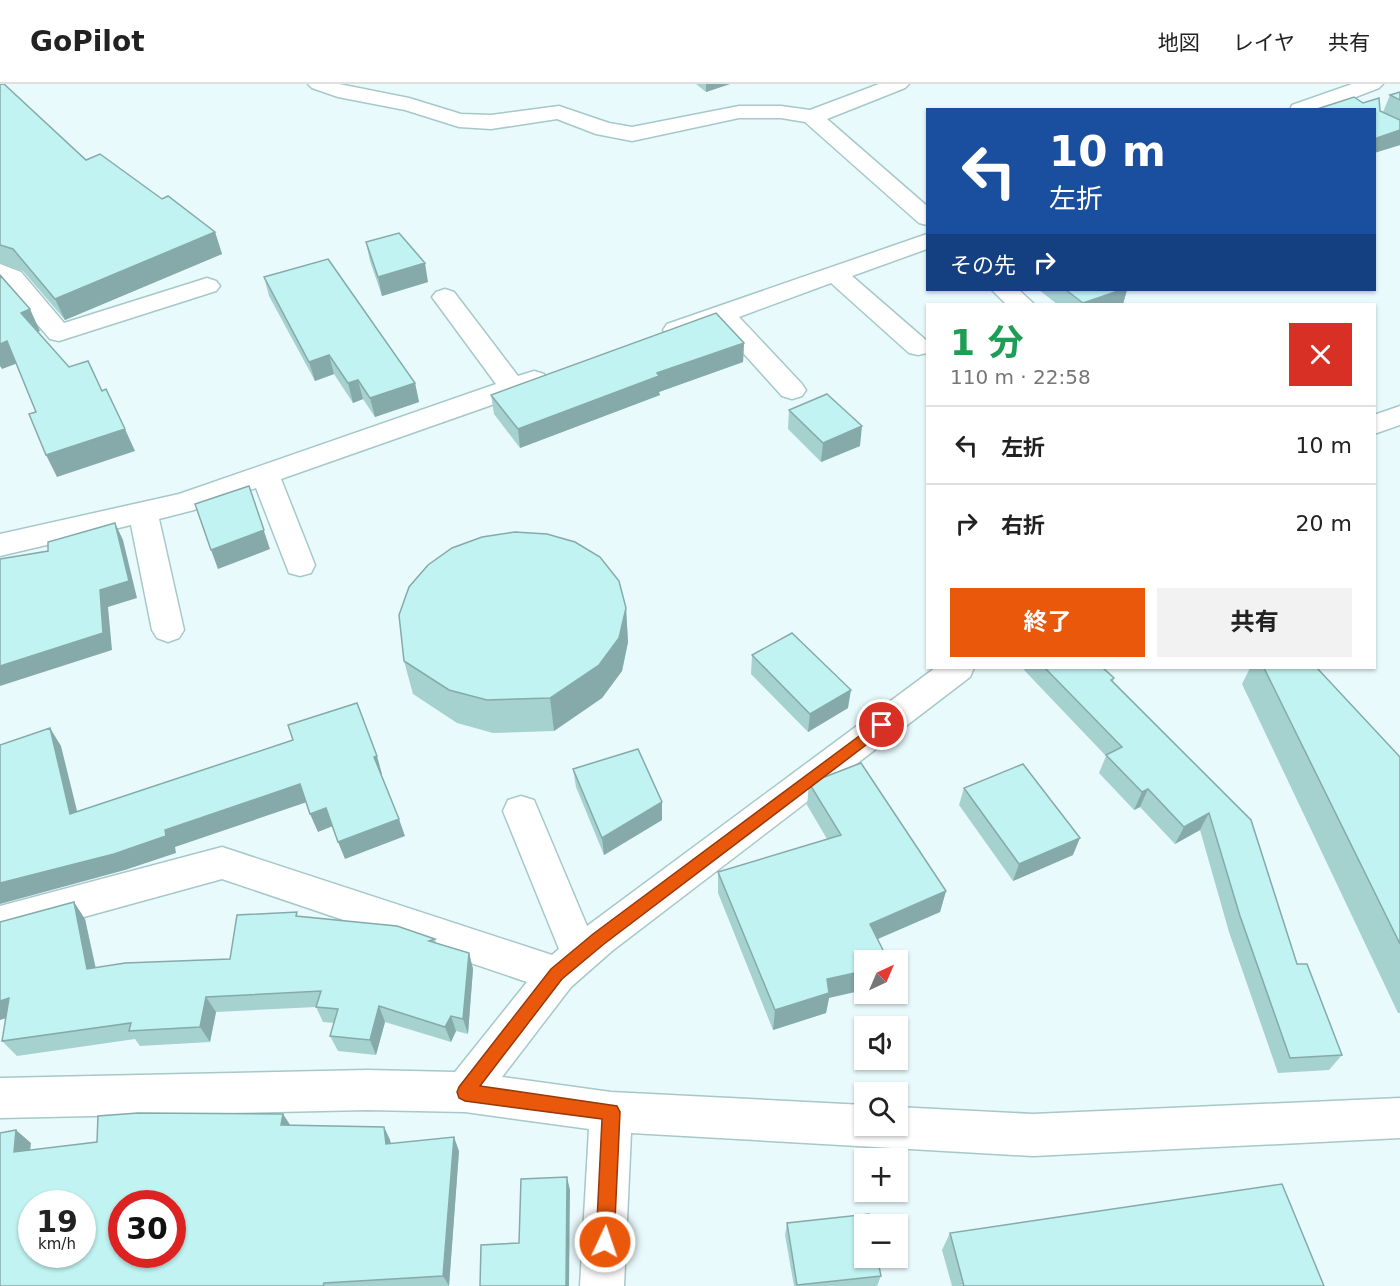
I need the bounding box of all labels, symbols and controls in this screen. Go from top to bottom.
text: GoPilot [30,25,145,58]
text: 地図 [1158,31,1200,55]
text: レイヤ [1233,31,1295,55]
text: 共有 [1328,31,1370,55]
text: 10 m [1049,127,1166,176]
icon: left [950,132,1028,210]
text: 左折 [1049,183,1103,214]
icon: right [1028,246,1061,279]
text: その先 [950,253,1016,278]
text: 1 分 [950,322,1024,363]
button: close [1289,323,1352,386]
text: 110 m · 22:58 [950,365,1091,389]
icon: left [950,429,983,462]
text: 10 m [1296,433,1352,458]
text: 左折 [1001,435,1045,460]
icon: right [950,507,983,540]
text: 20 m [1296,511,1352,536]
text: 右折 [1001,513,1045,538]
button: 終了 [950,588,1145,657]
button: 共有 [1157,588,1352,657]
pin [856,699,907,750]
icon: arrive [865,708,898,741]
north arrow [854,950,908,1004]
map controls [854,950,908,1268]
button: sound [854,1016,908,1070]
button: search [854,1082,908,1136]
button: + [854,1148,908,1202]
speed limit sign: 30 [108,1190,186,1268]
text: 19 [36,1204,78,1239]
position arrow [573,1210,637,1274]
button: − [854,1214,908,1268]
text: km/h [38,1235,76,1253]

